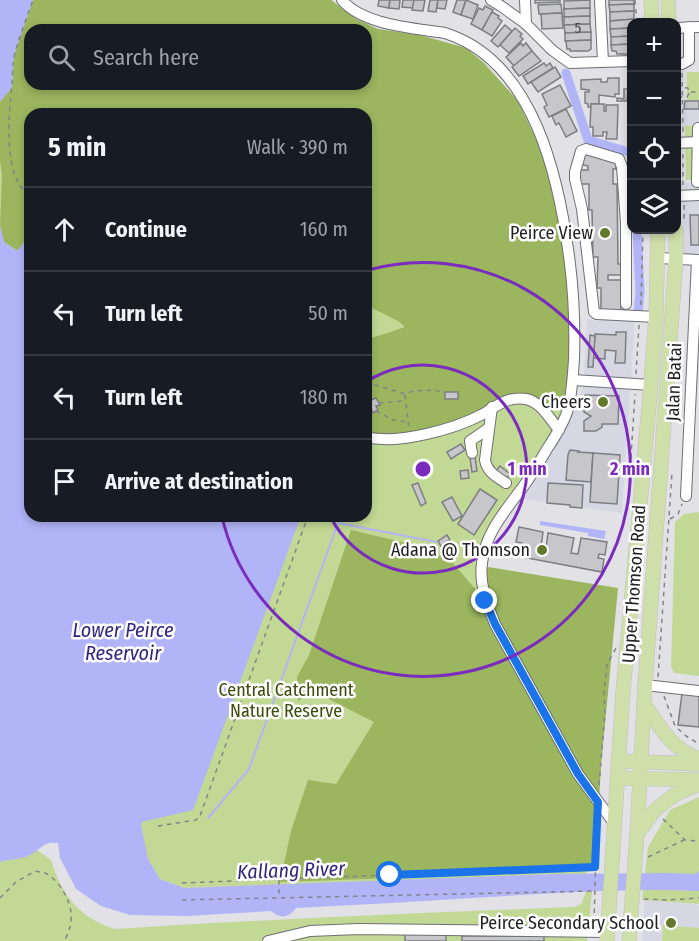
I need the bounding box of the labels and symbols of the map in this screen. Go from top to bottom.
house number: 5 [575,19,582,37]
place label: Peirce View [510,222,593,244]
marker: Peirce View [598,226,612,240]
street label: Jalan Batai [662,342,686,422]
place label: Cheers [541,391,591,413]
marker: Cheers [596,395,610,409]
text: 1 min [507,458,547,480]
text: 2 min [609,458,650,480]
centre of rings [413,459,433,479]
street label: Upper Thomson Road [618,504,650,664]
place label: Adana @ Thomson [391,539,530,561]
marker: Adana @ Thomson [535,543,549,557]
route end [471,587,497,613]
water label: Lower Peirce Reservoir [73,618,174,665]
park label: Central Catchment Nature Reserve [218,679,354,722]
water label: Kallang River [237,856,346,884]
route start [376,861,402,887]
place label: Peirce Secondary School [479,912,659,934]
marker: Peirce Secondary School [664,916,678,930]

